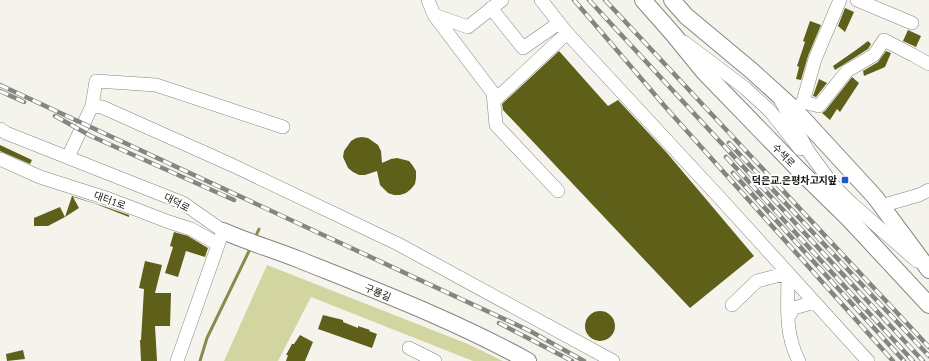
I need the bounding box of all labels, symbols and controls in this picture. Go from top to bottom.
street label: 수색로 [769,141,798,170]
place label: 덕은교.은평차고지앞 [752,174,837,187]
marker: 덕은교.은평차고지앞 [840,175,850,185]
street label: 대터1로 [92,189,128,212]
street label: 대덕로 [162,190,192,215]
street label: 구룡길 [363,281,393,304]

